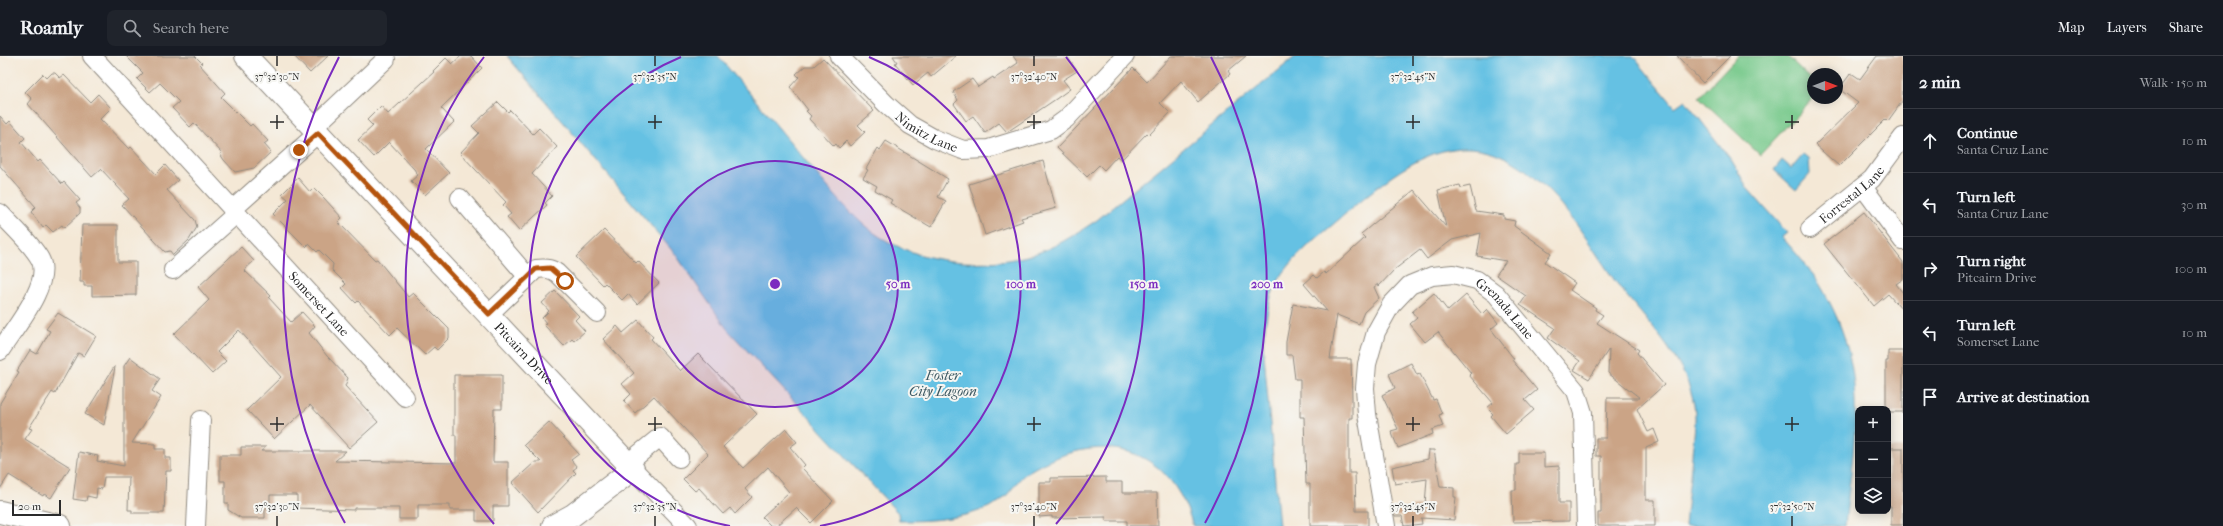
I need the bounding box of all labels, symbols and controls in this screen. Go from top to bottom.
search box [107,10,387,46]
text: Roamly [20,17,83,39]
icon: search [121,17,143,39]
text: Search here [153,19,229,37]
text: Map [2058,19,2085,36]
text: Layers [2107,19,2147,36]
text: Share [2169,19,2203,36]
north arrow [1807,68,1843,104]
text: 37°32'30"N [254,71,300,83]
text: 37°32'35"N [633,71,677,83]
text: 37°32'40"N [1011,71,1058,83]
text: 37°32'45"N [1390,71,1436,83]
text: 2 min [1919,72,1960,92]
text: Walk · 150 m [2140,75,2207,90]
street label: Nimitz Lane [892,109,960,155]
text: Continue [1957,124,2017,142]
icon: ahead [1919,130,1941,152]
text: 10 m [2182,133,2207,148]
route end [290,141,308,159]
text: Santa Cruz Lane [1957,142,2049,157]
street label: Forrestal Lane [1816,163,1887,227]
text: Turn left [1957,188,2015,206]
icon: left [1919,194,1941,216]
text: 30 m [2181,197,2207,212]
text: Santa Cruz Lane [1957,206,2049,221]
text: Turn right [1957,252,2026,270]
icon: right [1919,258,1941,280]
text: 100 m [2174,261,2207,276]
street label: Somerset Lane [285,268,353,340]
text: Pitcairn Drive [1957,270,2036,285]
route start [556,272,574,290]
street label: Grenada Lane [1473,275,1537,342]
centre of rings [768,277,782,291]
text: 50 m [886,277,911,291]
text: 100 m [1006,277,1037,291]
text: 150 m [1130,277,1159,291]
text: 200 m [1251,277,1284,291]
text: Turn left [1957,316,2015,334]
street label: Pitcairn Drive [491,319,557,388]
icon: left [1919,322,1941,344]
text: 10 m [2182,325,2207,340]
text: Somerset Lane [1957,334,2039,349]
water label: Foster City Lagoon [909,367,977,400]
icon: arrive [1919,386,1941,408]
text: Arrive at destination [1957,388,2089,406]
map controls [1855,406,1891,514]
button: + [1855,406,1891,442]
button: − [1855,442,1891,478]
button: layers [1855,478,1891,514]
scale bar [12,498,61,517]
text: 20 m [18,500,41,513]
text: 37°32'30"N [254,501,300,513]
text: 37°32'35"N [633,501,677,513]
text: 37°32'40"N [1011,501,1058,513]
text: 37°32'45"N [1390,501,1436,513]
text: 37°32'50"N [1769,501,1815,513]

